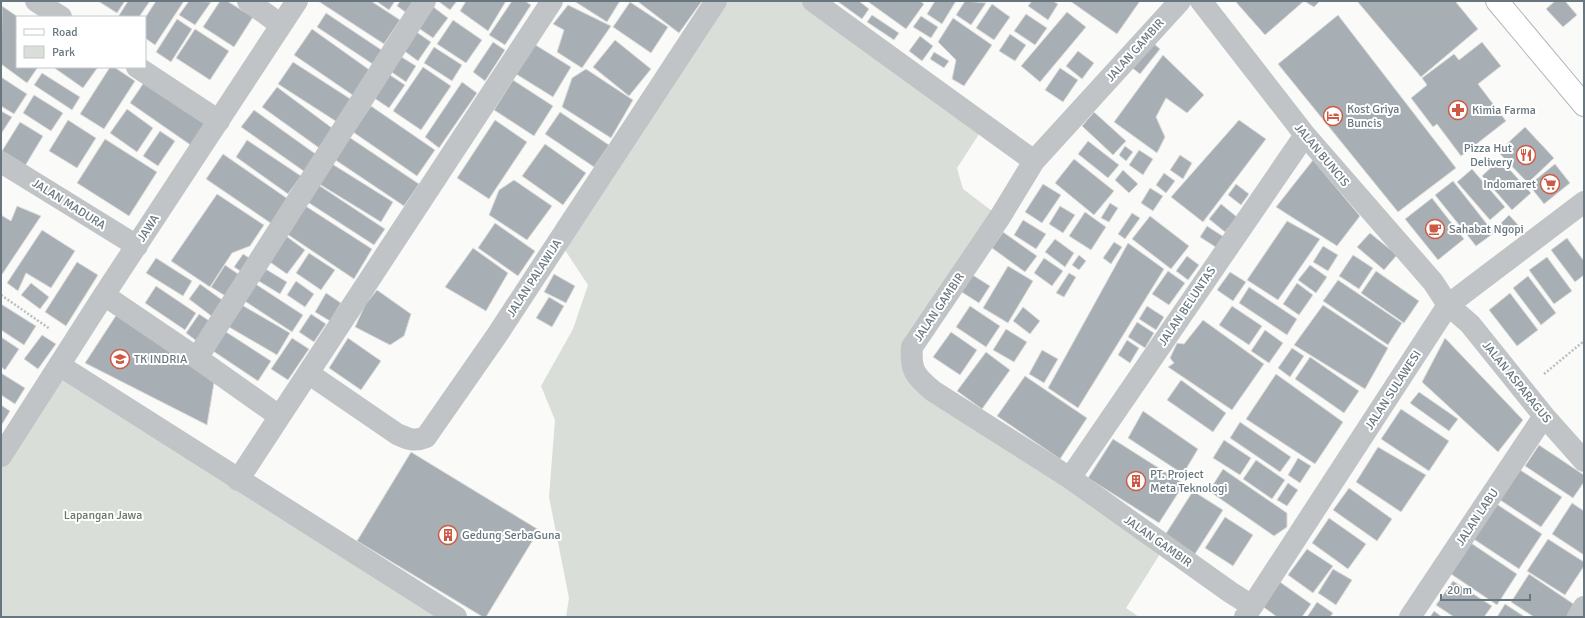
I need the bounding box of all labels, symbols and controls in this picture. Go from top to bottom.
legend [16,16,146,68]
street label: JALAN GAMBIR [1103,16,1168,85]
text: Road [52,25,78,40]
text: Park [52,45,75,60]
pharmacy icon: Kimia Farma [1447,99,1469,121]
place label: Kost Griya Buncis [1347,102,1399,131]
place label: Kimia Farma [1472,103,1536,118]
hotel icon: Kost Griya Buncis [1322,105,1344,127]
street label: JALAN BUNCIS [1291,121,1353,190]
place label: Pizza Hut Delivery [1464,141,1512,170]
restaurant icon: Pizza Hut Delivery [1515,144,1537,166]
supermarket icon: Indomaret [1539,173,1561,195]
street label: JALAN MADURA [29,176,109,233]
place label: Indomaret [1483,177,1536,192]
street label: JAWA [134,211,163,245]
cafe icon: Sahabat Ngopi [1424,218,1446,240]
place label: Sahabat Ngopi [1449,222,1524,237]
street label: JALAN PALAWIJA [504,236,565,320]
street label: JALAN BELUNTAS [1155,264,1220,349]
street label: JALAN GAMBIR [911,270,968,344]
street label: JALAN ASPARAGUS [1479,338,1554,427]
school or university icon: TK INDRIA [109,348,131,370]
street label: JALAN SULAWESI [1362,348,1425,433]
place label: TK INDRIA [134,352,188,367]
place label: PT. Project Meta Teknologi [1150,467,1228,496]
building icon: PT. Project Meta Teknologi [1125,470,1147,492]
street label: JALAN LABU [1453,486,1502,549]
park label: Lapangan Jawa [64,508,142,523]
street label: JALAN GAMBIR [1121,512,1195,570]
building icon: Gedung SerbaGuna [437,524,459,546]
place label: Gedung SerbaGuna [462,528,561,543]
scale bar [1441,576,1530,602]
text: 20 m [1447,583,1472,598]

